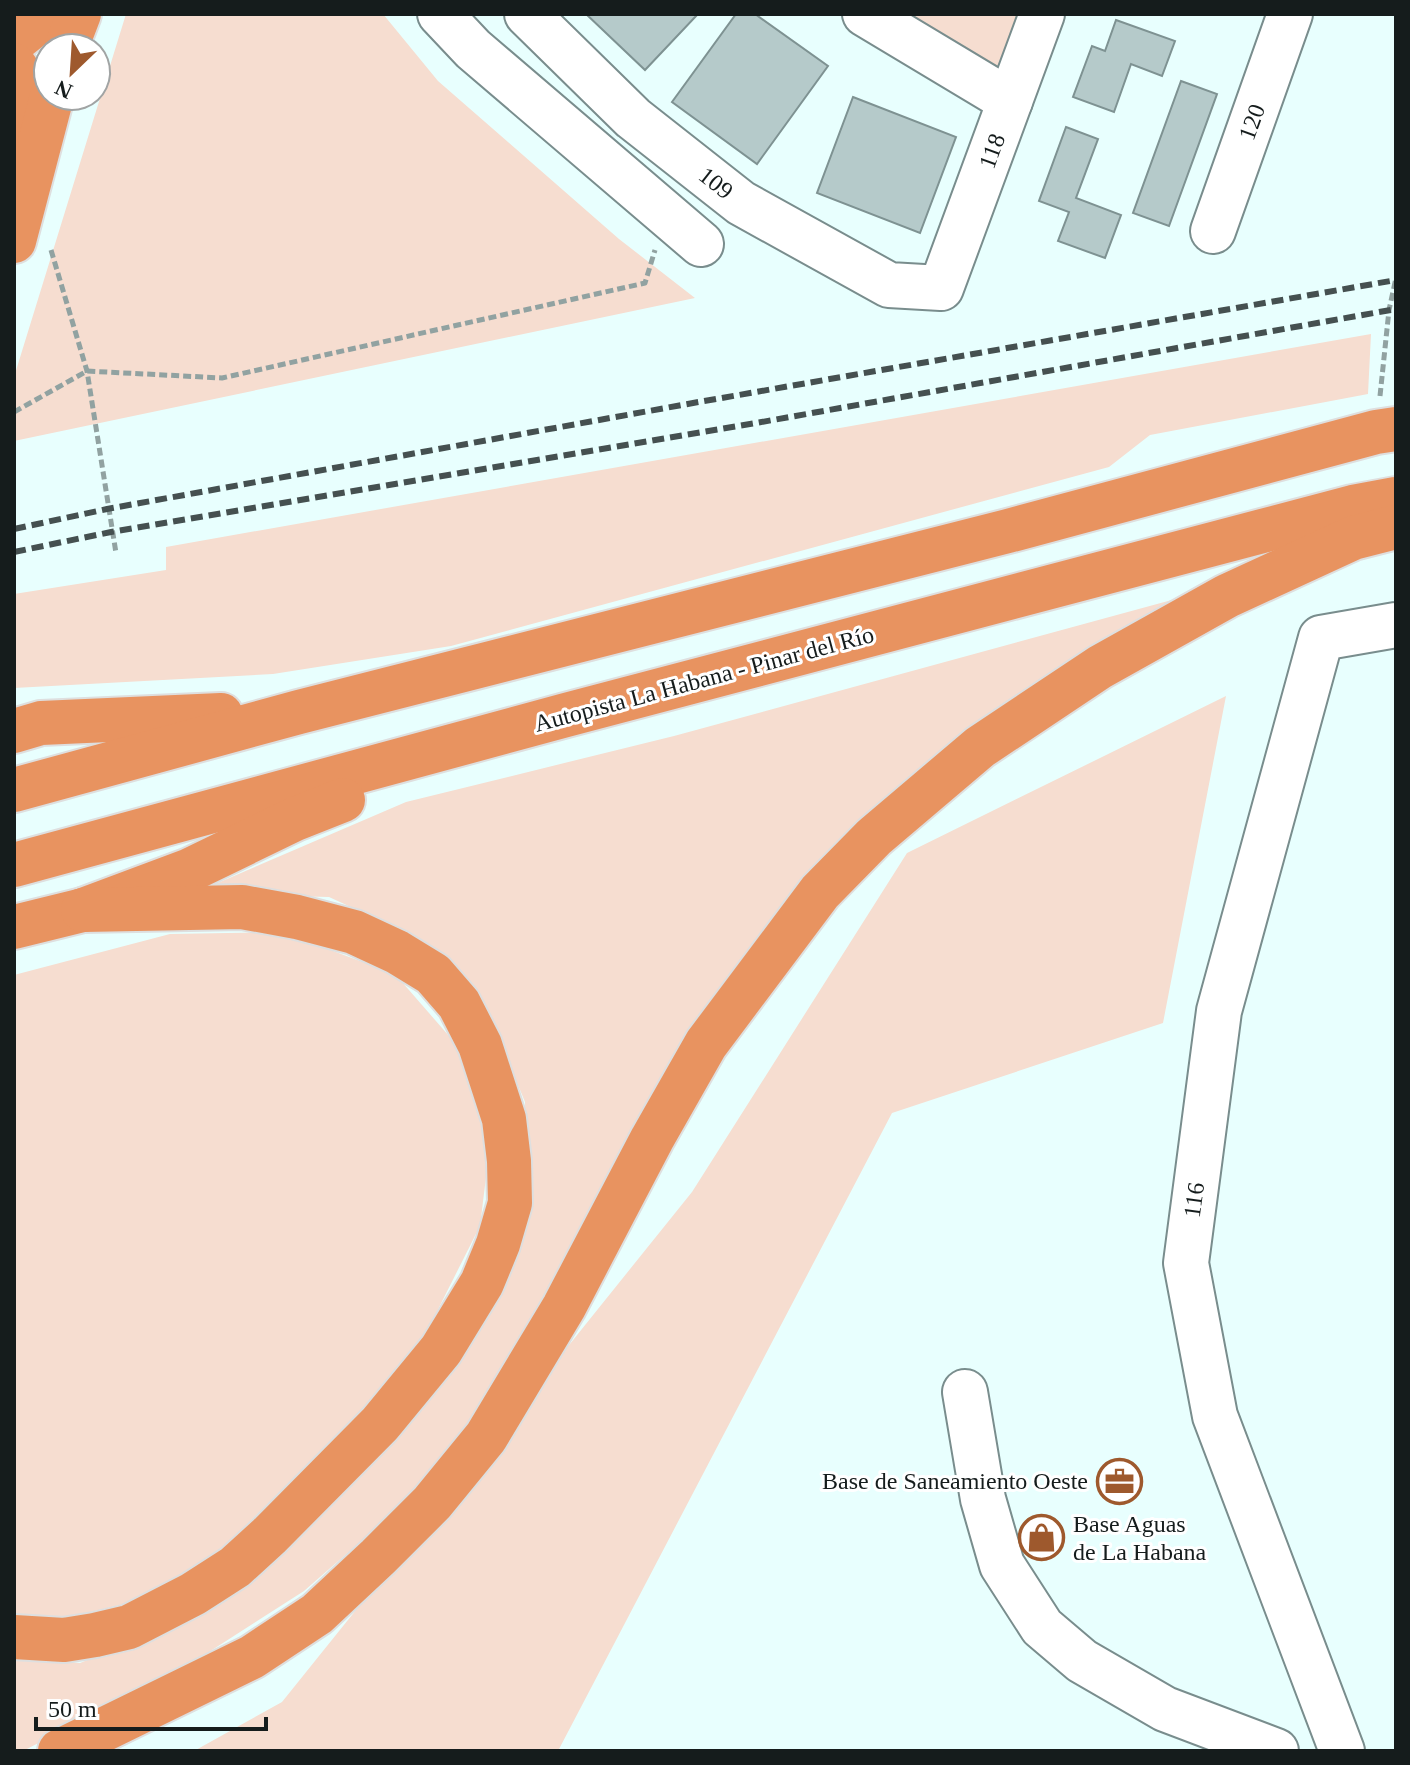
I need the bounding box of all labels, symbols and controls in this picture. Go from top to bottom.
north arrow [32,32,112,112]
text: N [51,75,76,104]
street label: 120 [1234,101,1270,143]
street label: 118 [974,130,1010,172]
street label: 109 [694,162,738,204]
street label: Autopista La Habana - Pinar del Río [531,621,877,737]
street label: 116 [1179,1181,1209,1219]
office icon: Base de Saneamiento Oeste [1095,1457,1143,1505]
place label: Base de Saneamiento Oeste [822,1468,1088,1494]
place label: Base Aguas de La Habana [1073,1511,1207,1565]
shop icon: Base Aguas de La Habana [1018,1514,1066,1562]
scale bar [36,1681,266,1731]
text: 50 m [48,1696,97,1722]

